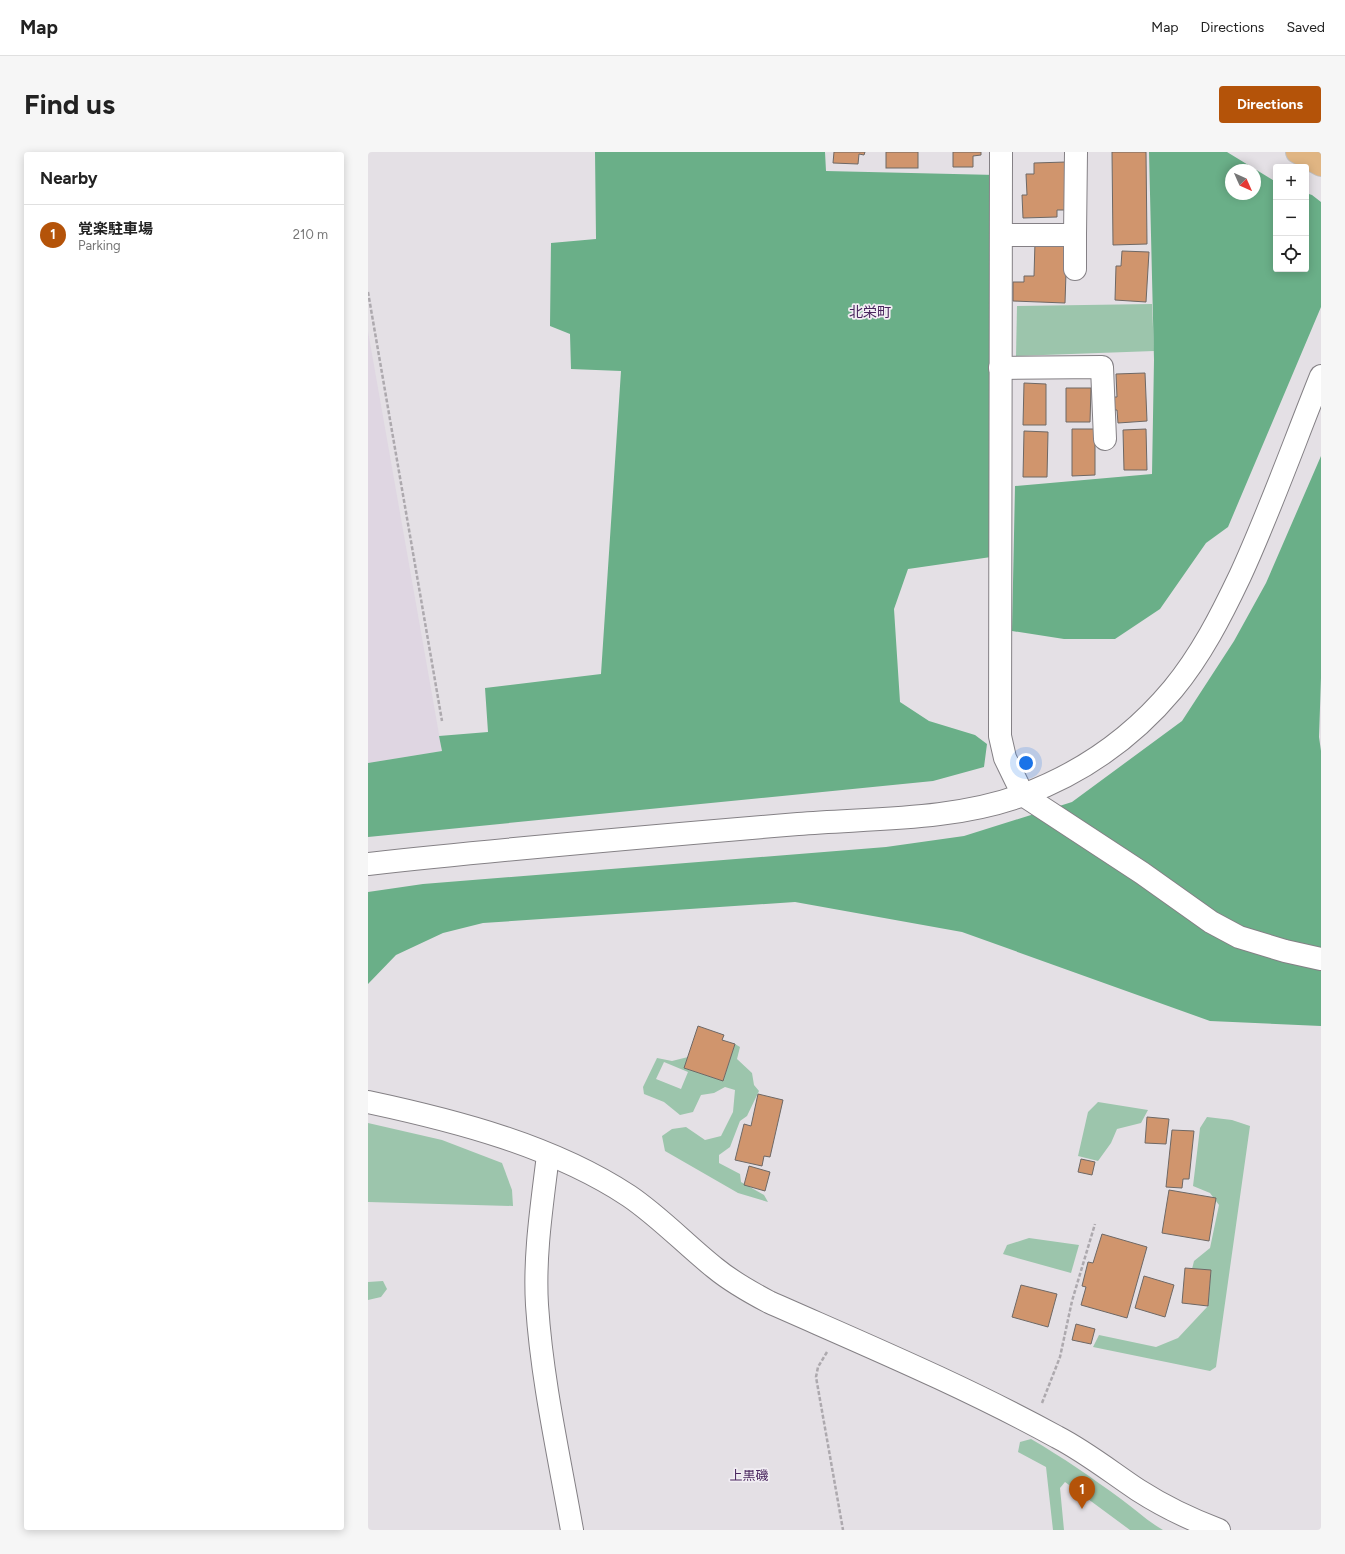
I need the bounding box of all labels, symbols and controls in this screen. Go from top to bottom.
text: Map [20,16,58,39]
text: Map [1151,19,1179,36]
text: Directions [1201,19,1264,36]
text: Saved [1286,19,1325,36]
button: Directions [1219,86,1321,123]
text: Find us [24,87,115,121]
north arrow [1225,164,1261,200]
map controls [1273,164,1309,272]
button: + [1273,164,1309,200]
text: Nearby [40,168,98,188]
button: − [1273,200,1309,236]
text: 覚楽駐車場 [78,220,153,238]
text: 1 [50,227,56,242]
text: 210 m [293,227,328,242]
button: locate [1273,236,1309,272]
text: Parking [78,238,121,253]
district label: 北栄町 [849,304,891,321]
your location [1016,753,1036,773]
district label: 上黒磯 [729,1468,769,1483]
pin: 1 [1069,1476,1095,1509]

